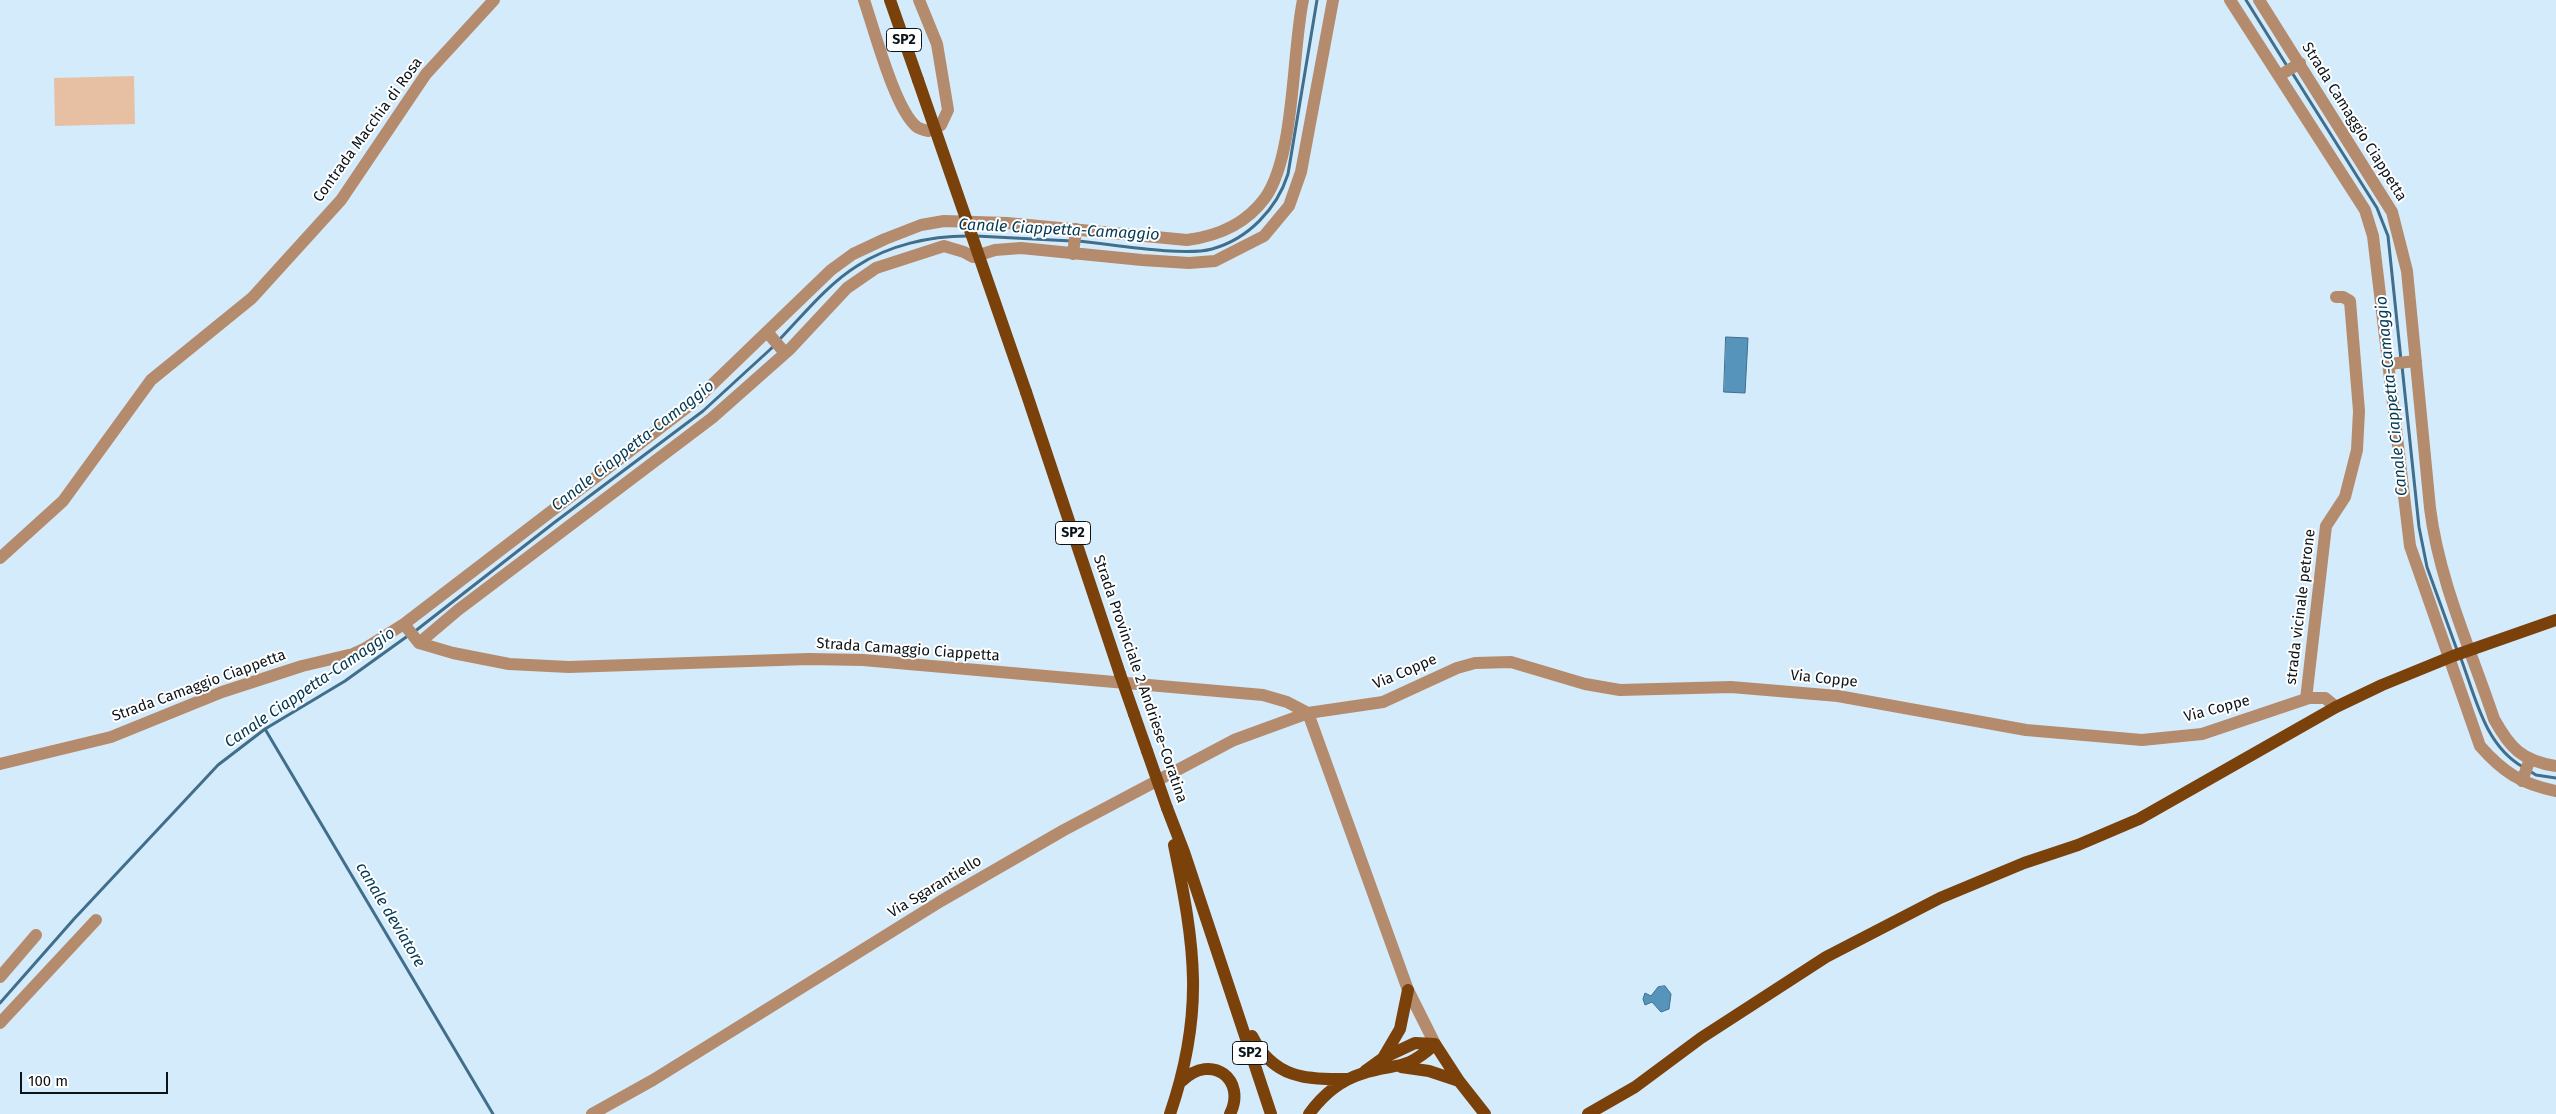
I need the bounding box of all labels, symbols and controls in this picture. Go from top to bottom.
road number: SP2 [886,28,922,52]
street label: Strada Camaggio Ciappetta [2298,39,2410,205]
street label: Contrada Macchia di Rosa [309,54,427,206]
water label: Canale Ciappetta-Camaggio [958,215,1160,245]
water label: Canale Ciappetta-Camaggio [2372,295,2412,497]
water label: Canale Ciappetta-Camaggio [548,376,718,516]
road number: SP2 [1056,522,1090,544]
street label: strada vicinale petrone [2283,528,2319,686]
street label: Strada Provinciale 2 Andriese-Coratina [1089,553,1191,805]
water label: Canale Ciappetta-Camaggio [221,624,399,752]
street label: Strada Camaggio Ciappetta [816,635,1000,665]
street label: Strada Camaggio Ciappetta [110,646,288,726]
street label: Via Coppe [1370,651,1440,693]
street label: Via Coppe [1789,667,1859,691]
street label: Via Coppe [2182,692,2252,726]
street label: Via Sgarantiello [885,852,985,922]
water label: canale deviatore [351,859,429,971]
road number: SP2 [1232,1042,1268,1064]
scale bar [22,1062,170,1094]
text: 100 m [28,1072,68,1090]

